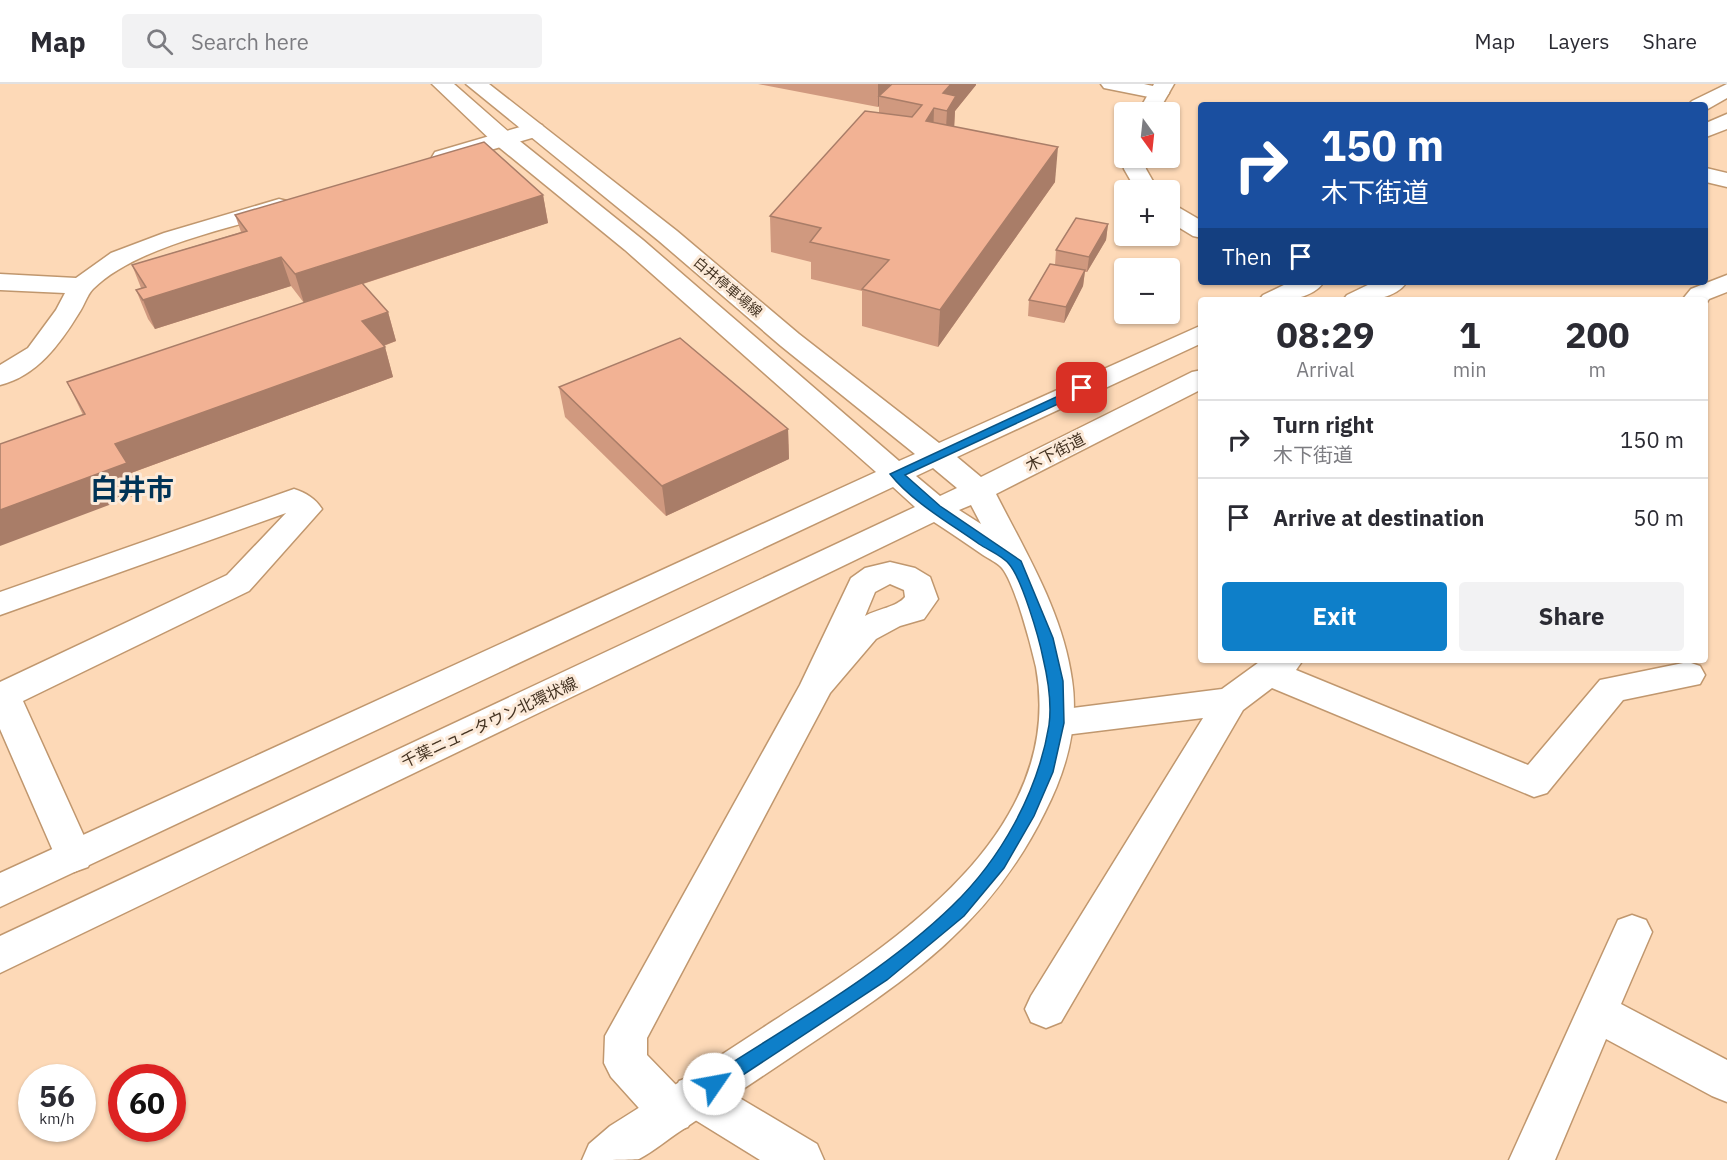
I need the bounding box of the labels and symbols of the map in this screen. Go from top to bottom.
north arrow [1114,102,1180,168]
street label: 白井停車場線 [690,253,766,321]
pin [1056,362,1107,413]
street label: 木下街道 [1022,429,1088,475]
district label: 白井市 [90,470,174,507]
street label: 千葉ニュータウン北環状線 [398,672,580,772]
position arrow [682,1052,746,1116]
speed limit sign: 60 [108,1064,186,1142]

